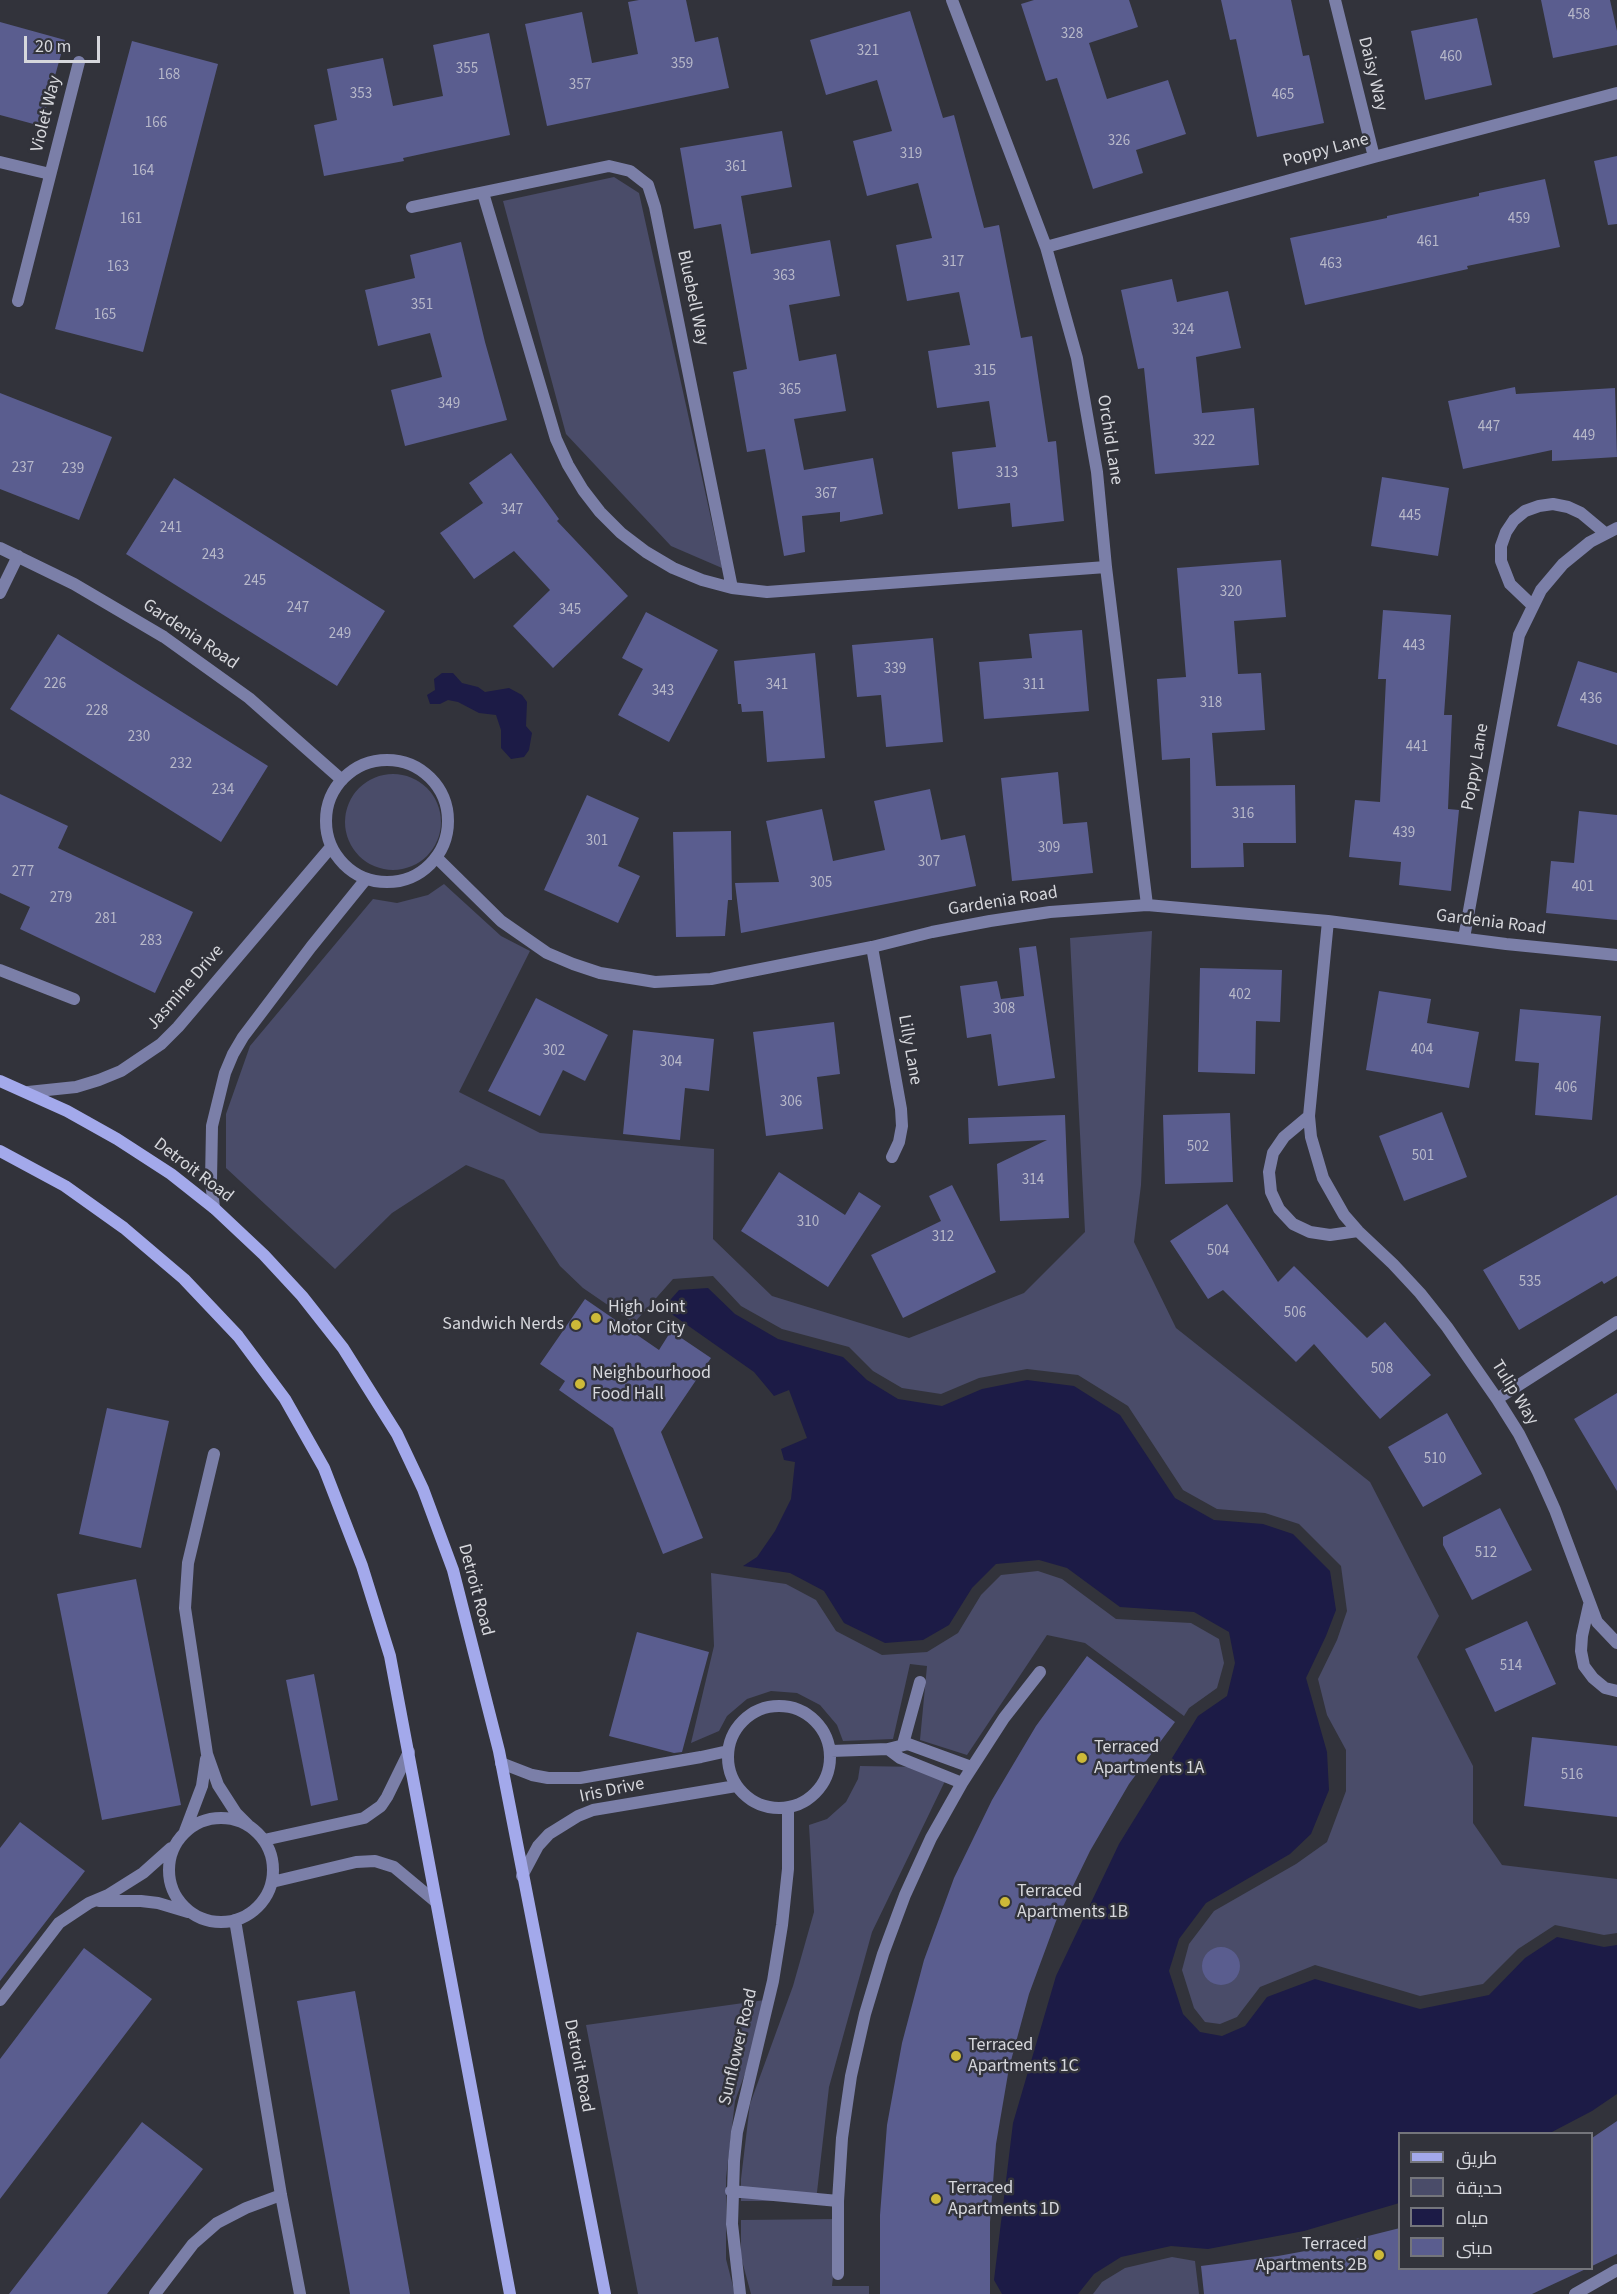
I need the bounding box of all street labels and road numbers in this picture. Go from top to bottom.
street label: Daisy Way [1352,35,1392,113]
street label: Violet Way [27,74,67,154]
street label: Poppy Lane [1281,129,1371,173]
street label: Bluebell Way [671,248,713,348]
street label: Orchid Lane [1091,394,1127,486]
street label: Gardenia Road [138,595,242,675]
street label: Poppy Lane [1458,722,1494,812]
street label: Gardenia Road [947,883,1059,921]
street label: Gardenia Road [1435,906,1547,940]
street label: Jasmine Drive [143,941,229,1035]
street label: Lilly Lane [892,1013,926,1087]
street label: Detroit Road [149,1134,237,1208]
street label: Tulip Way [1486,1357,1542,1429]
street label: Detroit Road [452,1542,498,1638]
street label: Iris Drive [578,1774,646,1808]
street label: Sunflower Road [715,1987,763,2107]
street label: Detroit Road [558,2018,598,2114]

